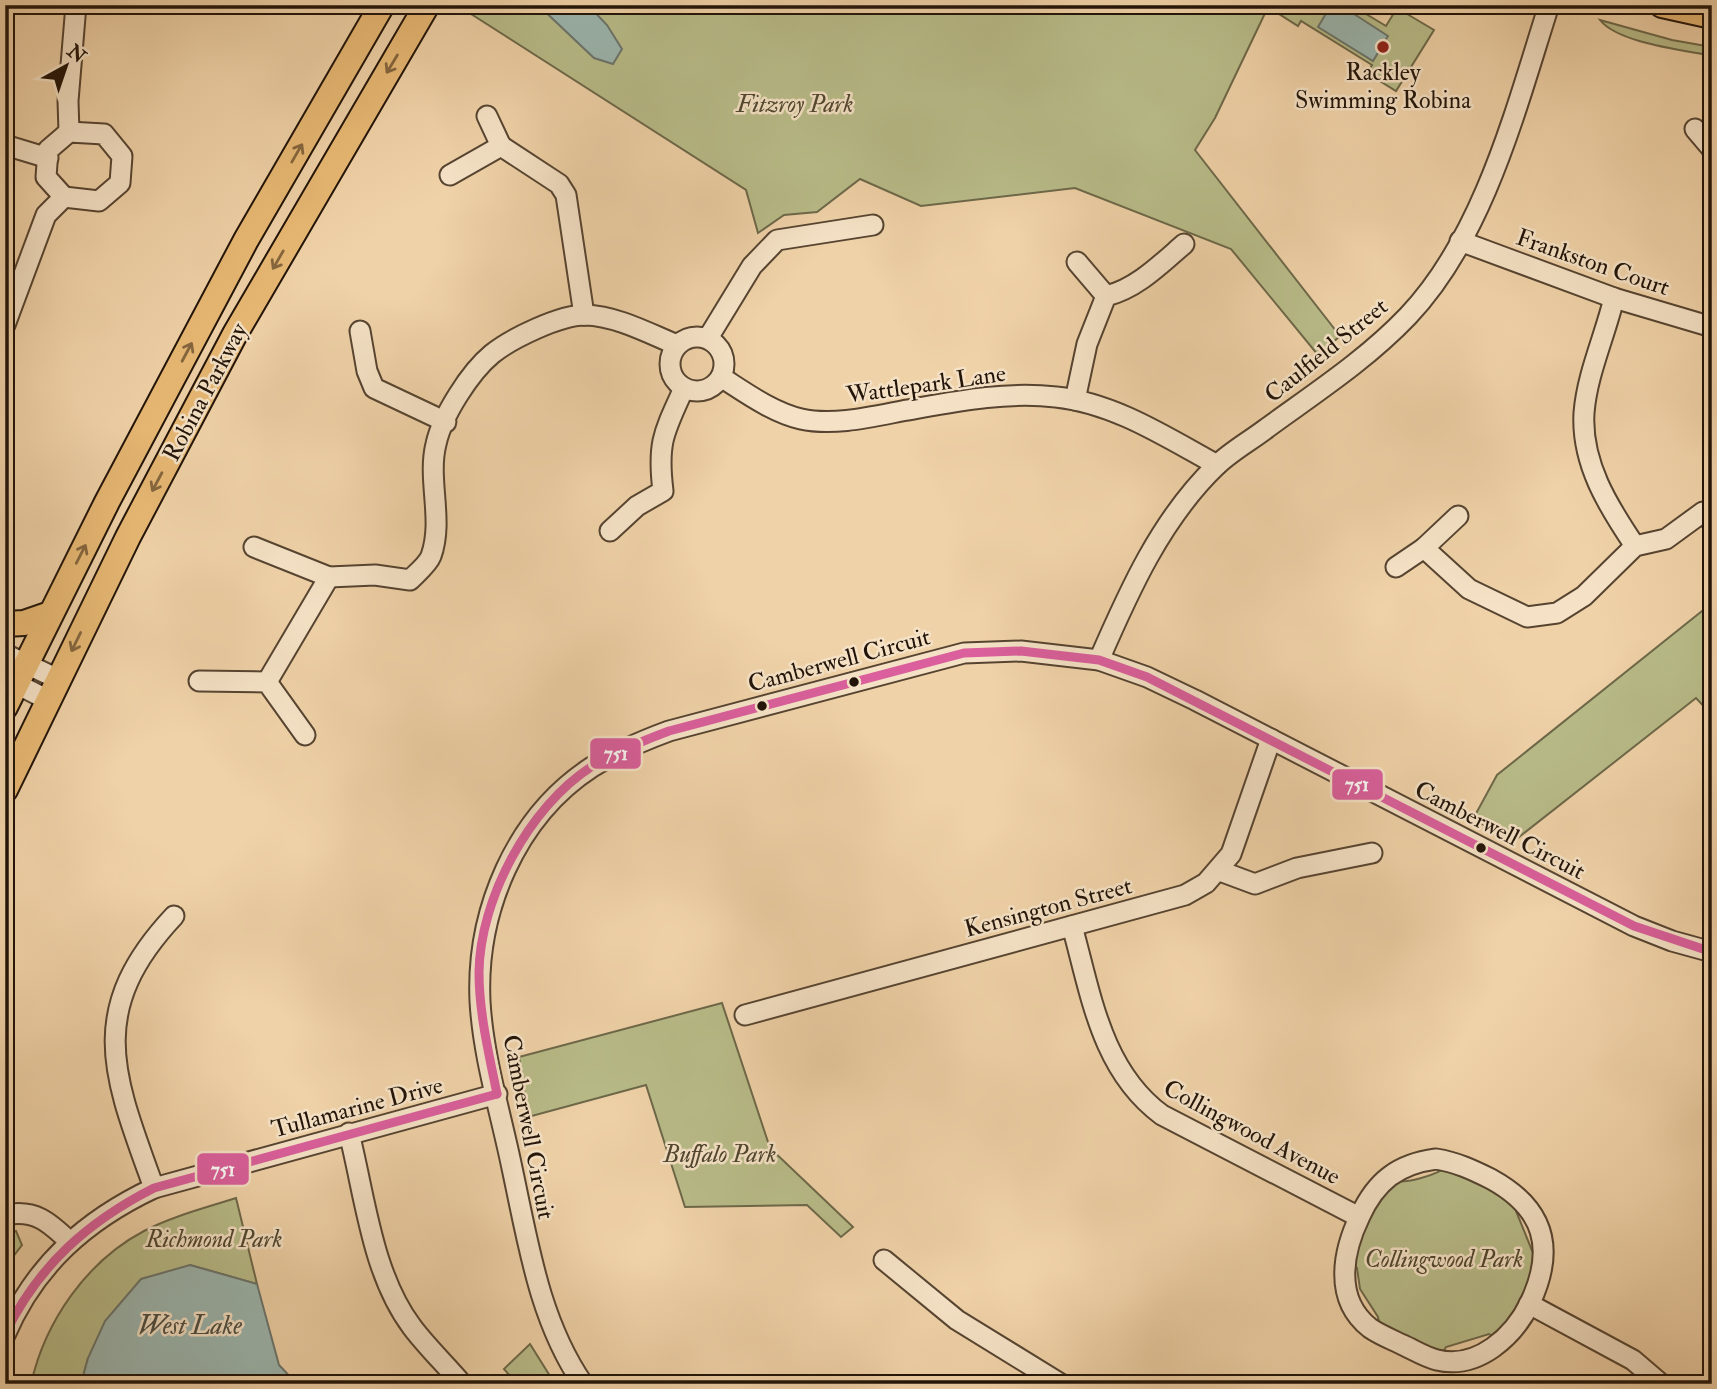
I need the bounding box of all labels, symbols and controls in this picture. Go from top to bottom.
north arrow [32,32,102,102]
text: N [61,38,91,69]
marker: Rackley Swimming Robina [1375,39,1391,55]
one-way arrow [385,53,399,73]
place label: Rackley Swimming Robina [1295,57,1472,116]
park label: Fitzroy Park [736,89,854,120]
one-way arrow [290,143,304,163]
street label: Frankston Court [1512,222,1674,303]
one-way arrow [270,250,284,270]
street label: Caulfield Street [1258,291,1394,410]
street label: Robina Parkway [156,317,255,467]
one-way arrow [180,342,194,363]
street label: Wattlepark Lane [843,358,1008,411]
one-way arrow [150,471,164,492]
one-way arrow [74,544,88,564]
street label: Camberwell Circuit [745,621,934,700]
one-way arrow [69,631,83,652]
unlabelled marker [847,675,861,689]
unlabelled marker [755,699,769,713]
line badge: 751 [589,737,642,770]
text: 751 [604,742,628,766]
line badge: 751 [1331,768,1384,801]
text: 751 [1345,773,1369,797]
street label: Camberwell Circuit [1409,774,1590,887]
unlabelled marker [1474,841,1488,855]
street label: Kensington Street [961,870,1136,945]
street label: Camberwell Circuit [495,1032,562,1222]
street label: Tullamarine Drive [268,1070,446,1145]
street label: Collingwood Avenue [1158,1073,1346,1192]
park label: Buffalo Park [662,1139,777,1170]
line badge: 751 [196,1152,250,1186]
text: 751 [211,1158,235,1182]
park label: Richmond Park [145,1224,282,1255]
park label: Collingwood Park [1365,1244,1523,1275]
water label: West Lake [138,1310,242,1342]

